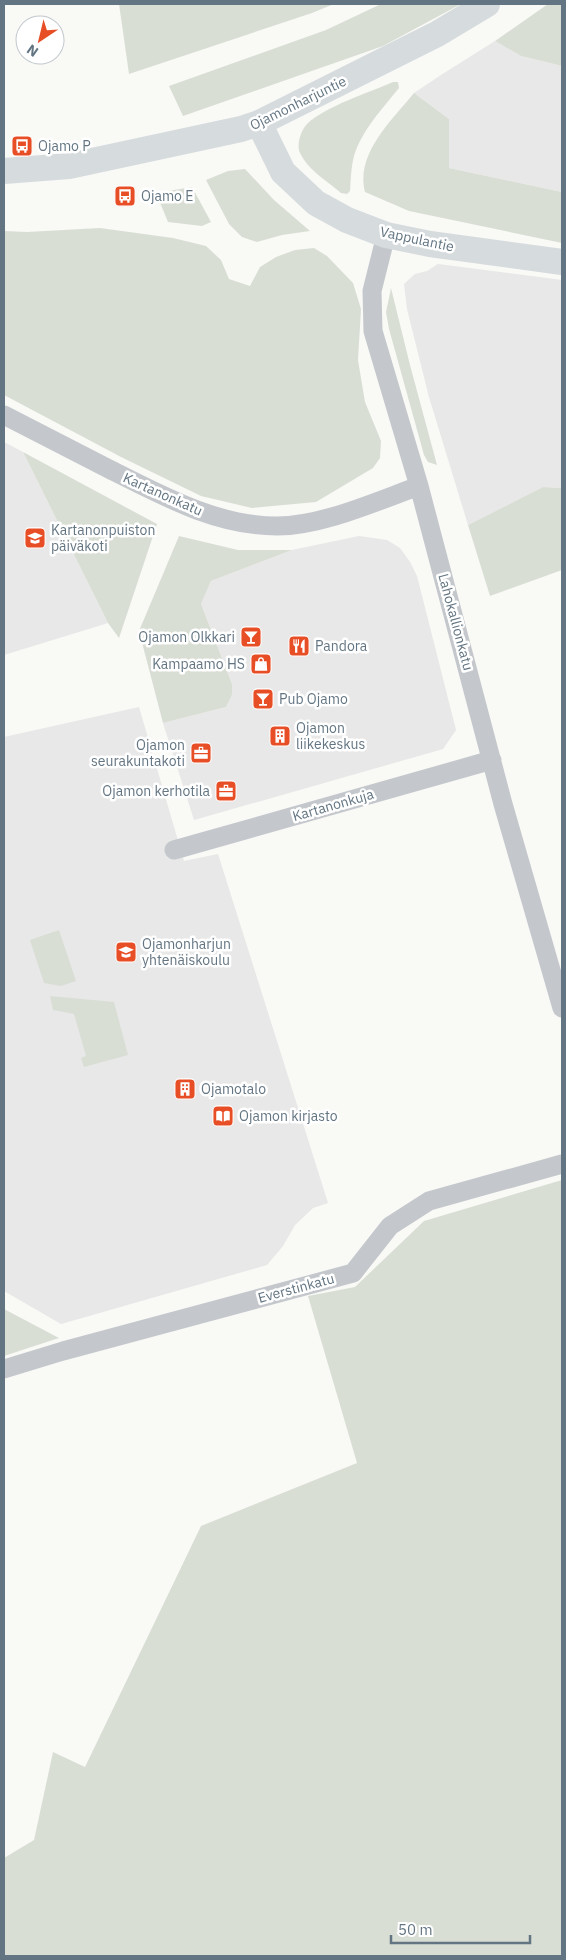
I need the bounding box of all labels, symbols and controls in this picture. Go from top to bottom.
north arrow [15,15,65,65]
text: N [23,40,42,61]
street label: Ojamonharjuntie [247,72,349,134]
bus stop icon: Ojamo P [10,134,34,158]
place label: Ojamo P [38,137,91,155]
bus stop icon: Ojamo E [113,184,137,208]
place label: Ojamo E [141,187,193,205]
street label: Vappulantie [378,222,456,256]
street label: Kartanonkatu [120,468,206,520]
place label: Kartanonpuiston päiväkoti [51,521,155,555]
school or university icon: Kartanonpuiston päiväkoti [23,526,47,550]
street label: Lahokallionkatu [434,572,478,672]
bar icon: Ojamon Olkkari [239,625,263,649]
place label: Ojamon Olkkari [138,628,235,646]
restaurant icon: Pandora [287,634,311,658]
place label: Pandora [315,637,368,655]
shop icon: Kampaamo HS [249,652,273,676]
place label: Kampaamo HS [152,655,245,673]
bar icon: Pub Ojamo [251,687,275,711]
place label: Pub Ojamo [279,690,348,708]
place label: Ojamon liikekeskus [296,719,365,753]
building icon: Ojamon liikekeskus [268,724,292,748]
place label: Ojamon seurakuntakoti [91,736,185,770]
office icon: Ojamon seurakuntakoti [189,741,213,765]
office icon: Ojamon kerhotila [214,779,238,803]
place label: Ojamon kerhotila [102,782,211,800]
street label: Kartanonkuja [290,785,376,825]
place label: Ojamonharjun yhtenäiskoulu [142,935,231,969]
school or university icon: Ojamonharjun yhtenäiskoulu [114,940,138,964]
building icon: Ojamotalo [173,1077,197,1101]
place label: Ojamotalo [201,1080,266,1098]
library icon: Ojamon kirjasto [211,1104,235,1128]
place label: Ojamon kirjasto [239,1107,338,1125]
street label: Everstinkatu [256,1269,336,1307]
scale bar [391,1912,530,1944]
text: 50 m [398,1920,433,1939]

